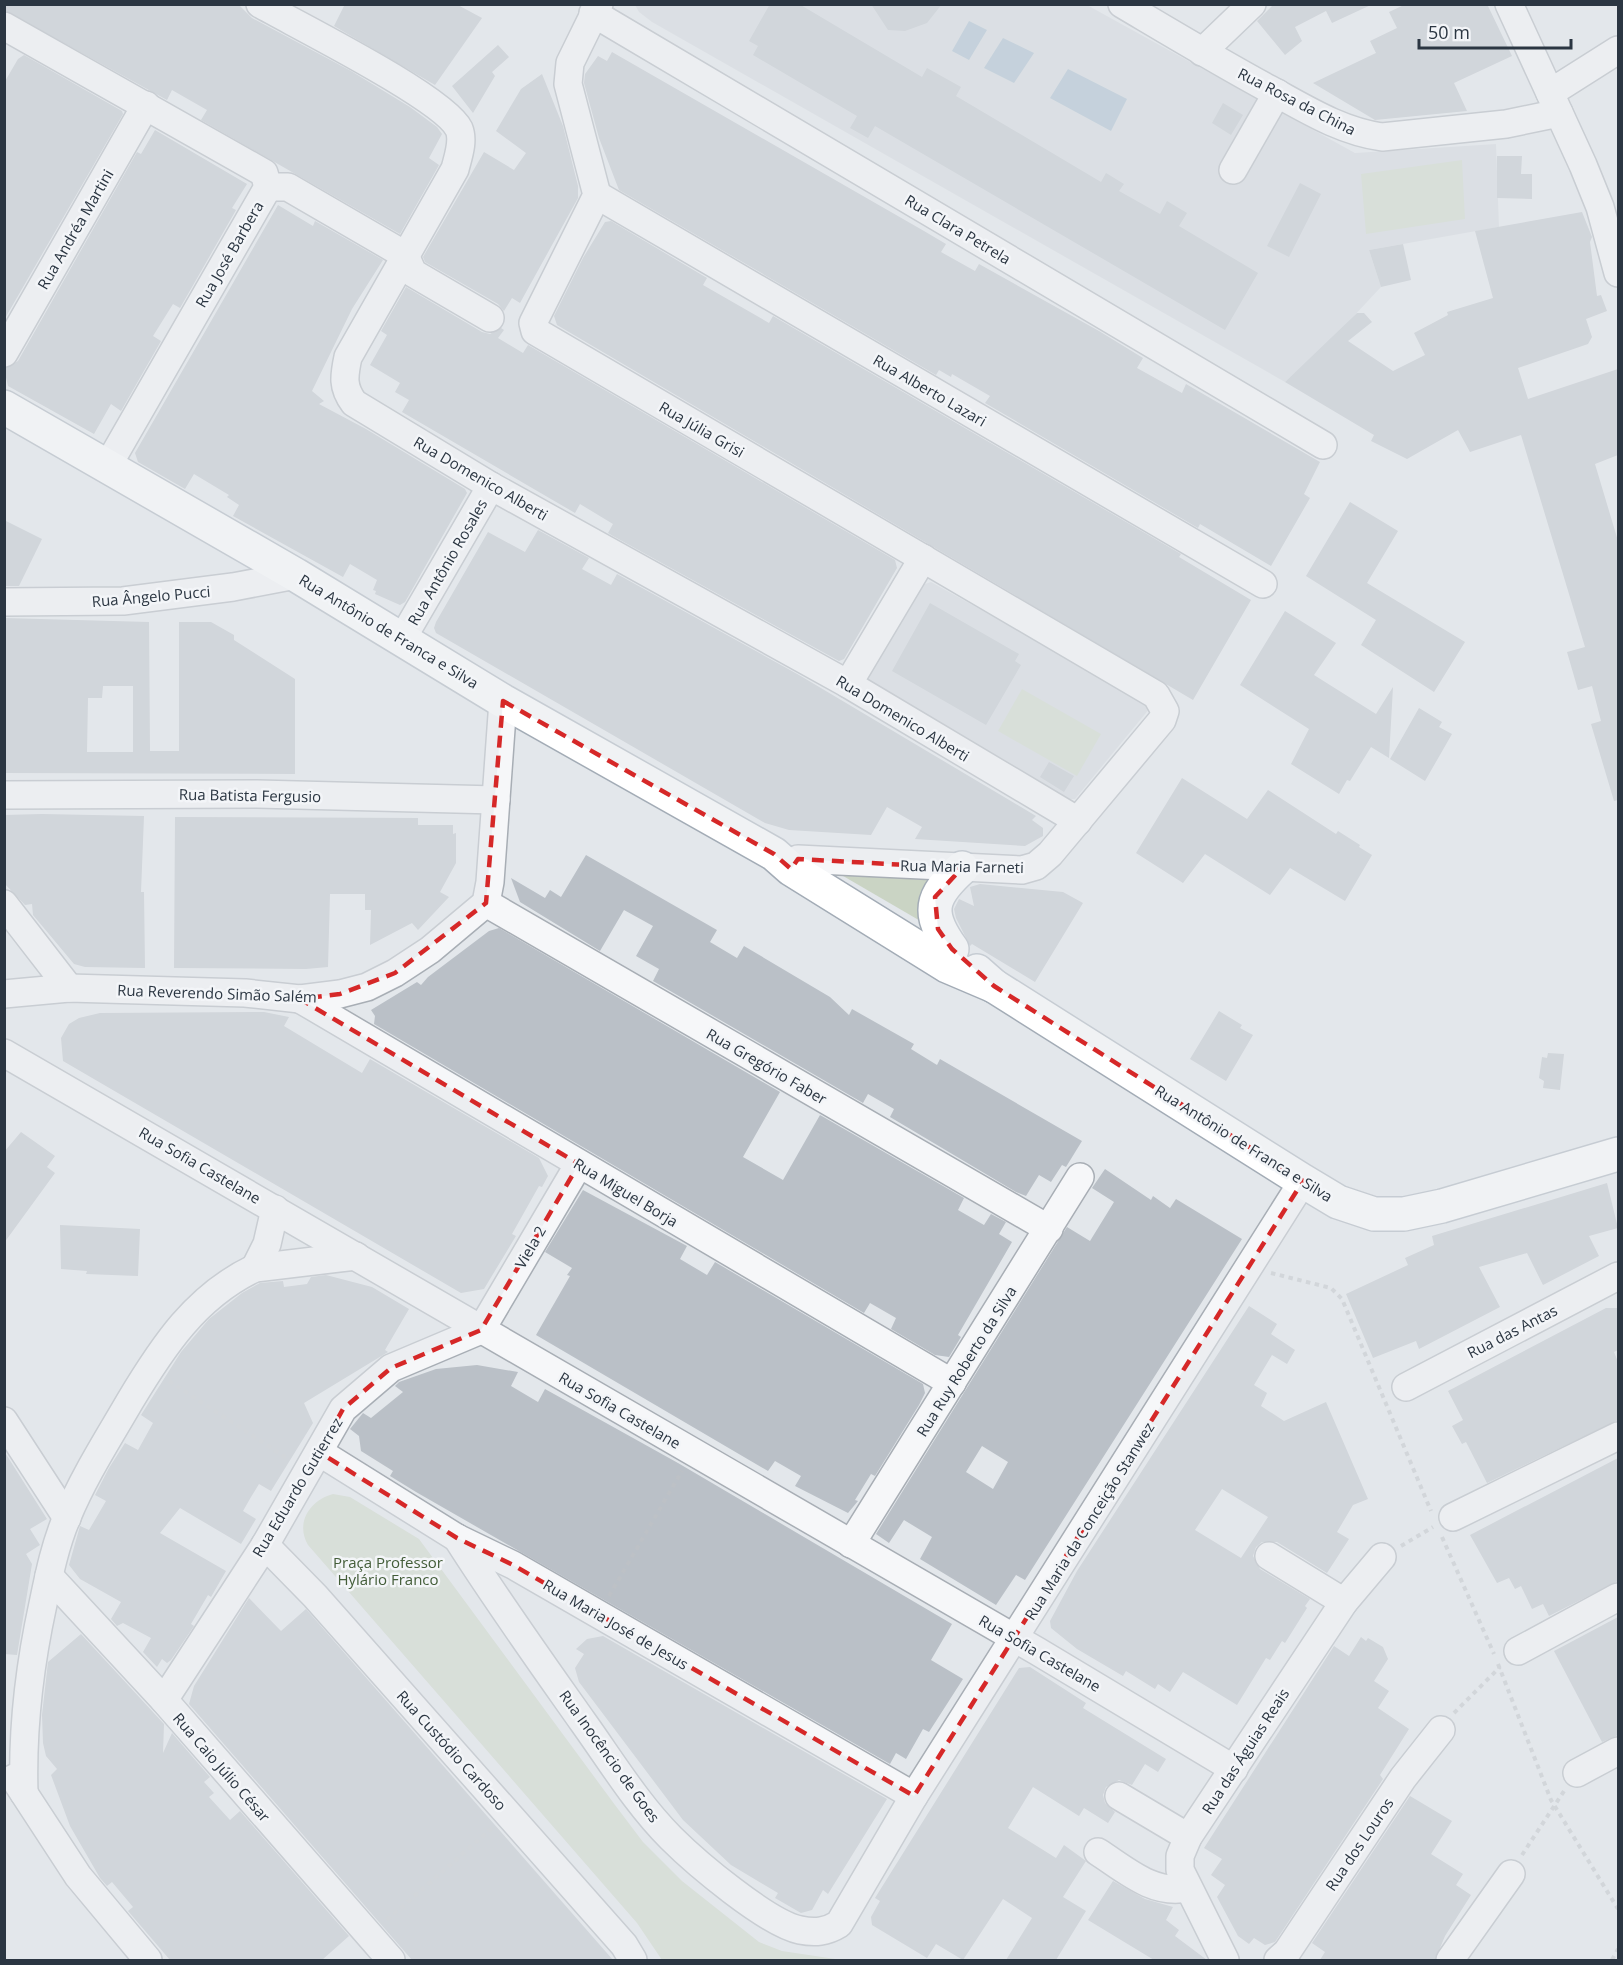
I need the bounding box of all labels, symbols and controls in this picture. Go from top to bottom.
scale bar [1419,12,1570,50]
text: 50 m [1428,20,1470,44]
street label: Rua Rosa da China [1235,63,1359,139]
street label: Rua Andréa Martini [32,165,118,293]
street label: Rua Clara Petrela [901,190,1015,268]
street label: Rua José Barbera [190,197,268,311]
street label: Rua Alberto Lazari [870,349,990,431]
street label: Rua Júlia Grisi [656,396,748,462]
street label: Rua Domenico Alberti [410,431,552,525]
street label: Rua Antônio Rosales [403,495,491,629]
street label: Rua Antônio de Franca e Silva [296,569,482,693]
street label: Rua Ângelo Pucci [91,581,211,611]
street label: Rua Domenico Alberti [833,670,973,766]
street label: Rua Batista Fergusio [179,784,321,806]
street label: Rua Maria Farneti [900,855,1024,877]
street label: Rua Reverendo Simão Salém [117,980,317,1006]
street label: Rua Gregório Faber [703,1023,831,1109]
street label: Rua Antônio de Franca e Silva [1151,1080,1337,1206]
street label: Rua Sofia Castelane [135,1122,265,1208]
street label: Rua Miguel Borja [570,1153,682,1231]
street label: Viela 2 [510,1222,550,1272]
street label: Rua Ruy Roberto da Silva [911,1282,1021,1440]
street label: Rua das Antas [1463,1300,1561,1362]
street label: Rua Sofia Castelane [555,1367,685,1453]
street label: Rua Eduardo Gutierrez [247,1414,347,1560]
street label: Rua Maria da Conceição Stanwez [1020,1418,1158,1624]
park label: Praça Professor Hylário Franco [333,1552,443,1589]
street label: Rua Maria José de Jesus [540,1574,692,1674]
street label: Rua Sofia Castelane [975,1610,1105,1696]
street label: Rua das Águias Reais [1197,1684,1293,1818]
street label: Rua Custódio Cardoso [393,1686,511,1814]
street label: Rua Inocêncio de Goes [555,1686,665,1826]
street label: Rua Caio Júlio César [169,1708,275,1826]
street label: Rua dos Louros [1320,1794,1398,1894]

